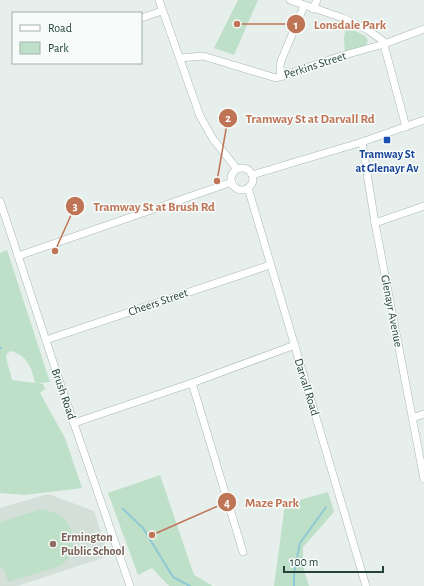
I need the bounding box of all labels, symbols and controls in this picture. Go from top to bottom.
legend [12,12,142,64]
callout: Lonsdale Park [286,12,394,37]
text: 1 [294,19,298,31]
text: Lonsdale Park [314,19,387,32]
text: Road [48,22,72,34]
text: Park [48,42,69,54]
street label: Perkins Street [283,49,348,81]
callout: Tramway St at Darvall Rd [218,106,383,131]
text: 2 [225,112,231,124]
text: Tramway St at Darvall Rd [246,113,375,126]
marker: Tramway St at Glenayr Av [382,135,392,145]
place label: Tramway St at Glenayr Av [355,148,419,175]
callout: Tramway St at Brush Rd [65,194,223,219]
text: 3 [72,200,78,212]
text: Tramway St at Brush Rd [93,201,215,214]
street label: Glenayr Avenue [378,274,405,348]
street label: Cheers Street [127,286,189,318]
street label: Darvall Road [293,357,321,417]
street label: Brush Road [50,367,78,421]
callout: Maze Park [217,490,307,515]
text: 4 [224,497,230,509]
text: Maze Park [245,497,300,510]
place label: Ermington Public School [61,531,125,557]
marker: Ermington Public School [48,539,58,549]
scale bar [284,548,383,574]
text: 100 m [290,556,318,568]

